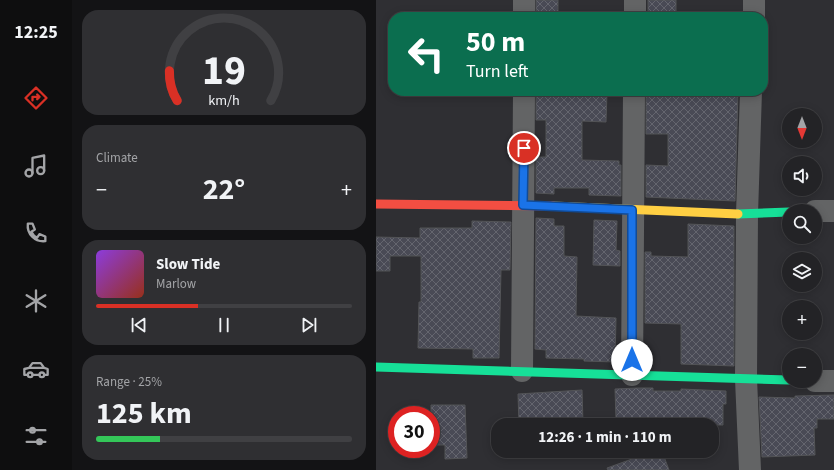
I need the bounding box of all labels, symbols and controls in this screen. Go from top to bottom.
text: 12:25 [14,20,58,45]
text: 50 m [466,22,525,62]
icon: left [400,28,452,80]
text: 19 [202,40,246,100]
text: Turn left [466,59,528,84]
icon: directions [22,84,50,112]
text: km/h [208,89,240,110]
north arrow [782,108,822,148]
map controls [782,108,822,388]
pin [507,131,541,165]
icon: arrive [513,137,535,159]
text: Climate [96,149,138,167]
icon: music [22,152,50,180]
button: sound [782,156,822,196]
text: 22° [203,168,245,211]
text: − [96,174,107,206]
text: + [341,174,352,206]
button: search [782,204,822,244]
icon: phone [22,219,50,247]
button: layers [782,252,822,292]
text: Slow Tide [156,254,220,275]
text: Marlow [156,275,196,293]
icon: climate [22,287,50,315]
button: + [782,300,822,340]
icon: previous [128,314,150,336]
icon: pause [213,314,235,336]
icon: next [298,314,320,336]
position arrow [611,339,653,381]
button: − [782,348,822,388]
icon: car [22,355,50,383]
text: Range · 25% [96,373,162,391]
text: 125 km [96,392,192,435]
speed limit sign: 30 [388,406,440,458]
icon: filters [22,422,50,450]
text: 12:26 · 1 min · 110 m [538,427,672,448]

